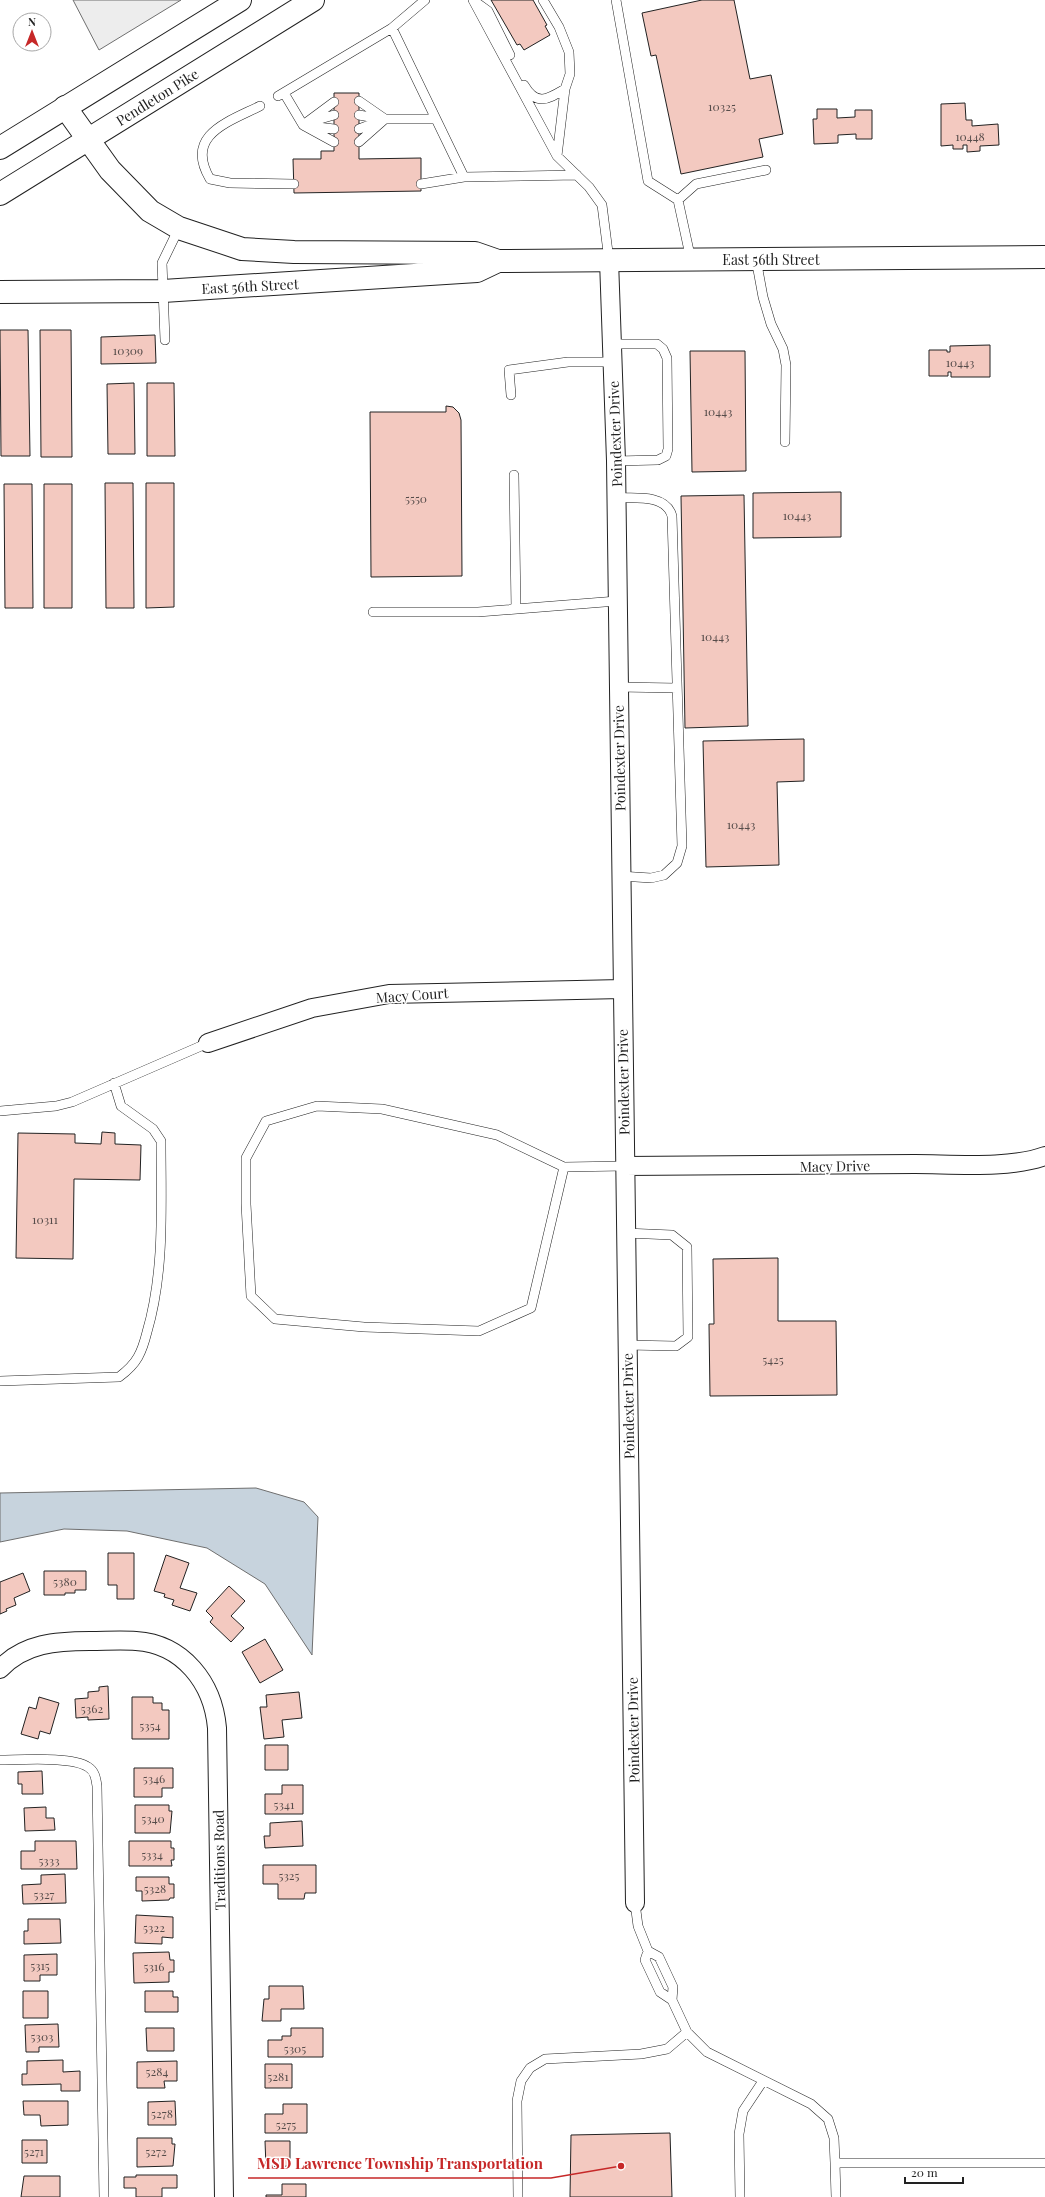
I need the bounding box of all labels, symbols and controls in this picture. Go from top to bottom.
north arrow [12,12,52,52]
text: N [28,14,36,29]
street label: Pendleton Pike [112,64,202,130]
house number: 10325 [708,98,736,114]
house number: 10448 [955,128,985,144]
street label: East 56th Street [722,250,821,269]
street label: East 56th Street [201,274,300,298]
house number: 10309 [113,342,143,358]
house number: 10443 [946,354,974,370]
street label: Poindexter Drive [604,381,626,487]
house number: 10443 [704,403,732,419]
house number: 5550 [405,490,427,506]
house number: 10443 [783,507,811,523]
house number: 10443 [701,628,729,644]
street label: Poindexter Drive [609,705,629,811]
house number: 10443 [727,816,755,832]
street label: Macy Court [375,983,450,1007]
street label: Poindexter Drive [613,1029,633,1135]
street label: Macy Drive [800,1156,870,1176]
house number: 10311 [32,1211,59,1227]
house number: 5425 [762,1351,784,1367]
street label: Poindexter Drive [618,1353,638,1459]
house number: 5380 [53,1573,77,1589]
street label: Poindexter Drive [623,1677,643,1783]
house number: 5362 [81,1700,103,1716]
house number: 5354 [139,1717,161,1733]
house number: 5346 [143,1770,165,1786]
house number: 5341 [274,1796,295,1812]
street label: Traditions Road [209,1809,229,1911]
house number: 5340 [141,1810,165,1826]
house number: 5334 [141,1846,163,1862]
house number: 5333 [38,1852,60,1868]
house number: 5325 [278,1867,300,1883]
house number: 5328 [144,1880,166,1896]
house number: 5327 [33,1886,55,1902]
house number: 5322 [143,1919,165,1935]
house number: 5315 [30,1957,50,1973]
house number: 5316 [143,1958,165,1974]
house number: 5303 [30,2028,54,2044]
house number: 5305 [284,2040,306,2056]
house number: 5284 [146,2063,169,2079]
house number: 5281 [267,2068,289,2084]
house number: 5278 [151,2105,173,2121]
house number: 5275 [276,2116,296,2132]
house number: 5271 [24,2143,45,2159]
house number: 5272 [145,2143,167,2159]
callout: MSD Lawrence Township Transportation [248,2151,551,2178]
text: MSD Lawrence Township Transportation [257,2153,544,2173]
scale bar [905,2159,963,2185]
text: 20 m [911,2164,938,2180]

